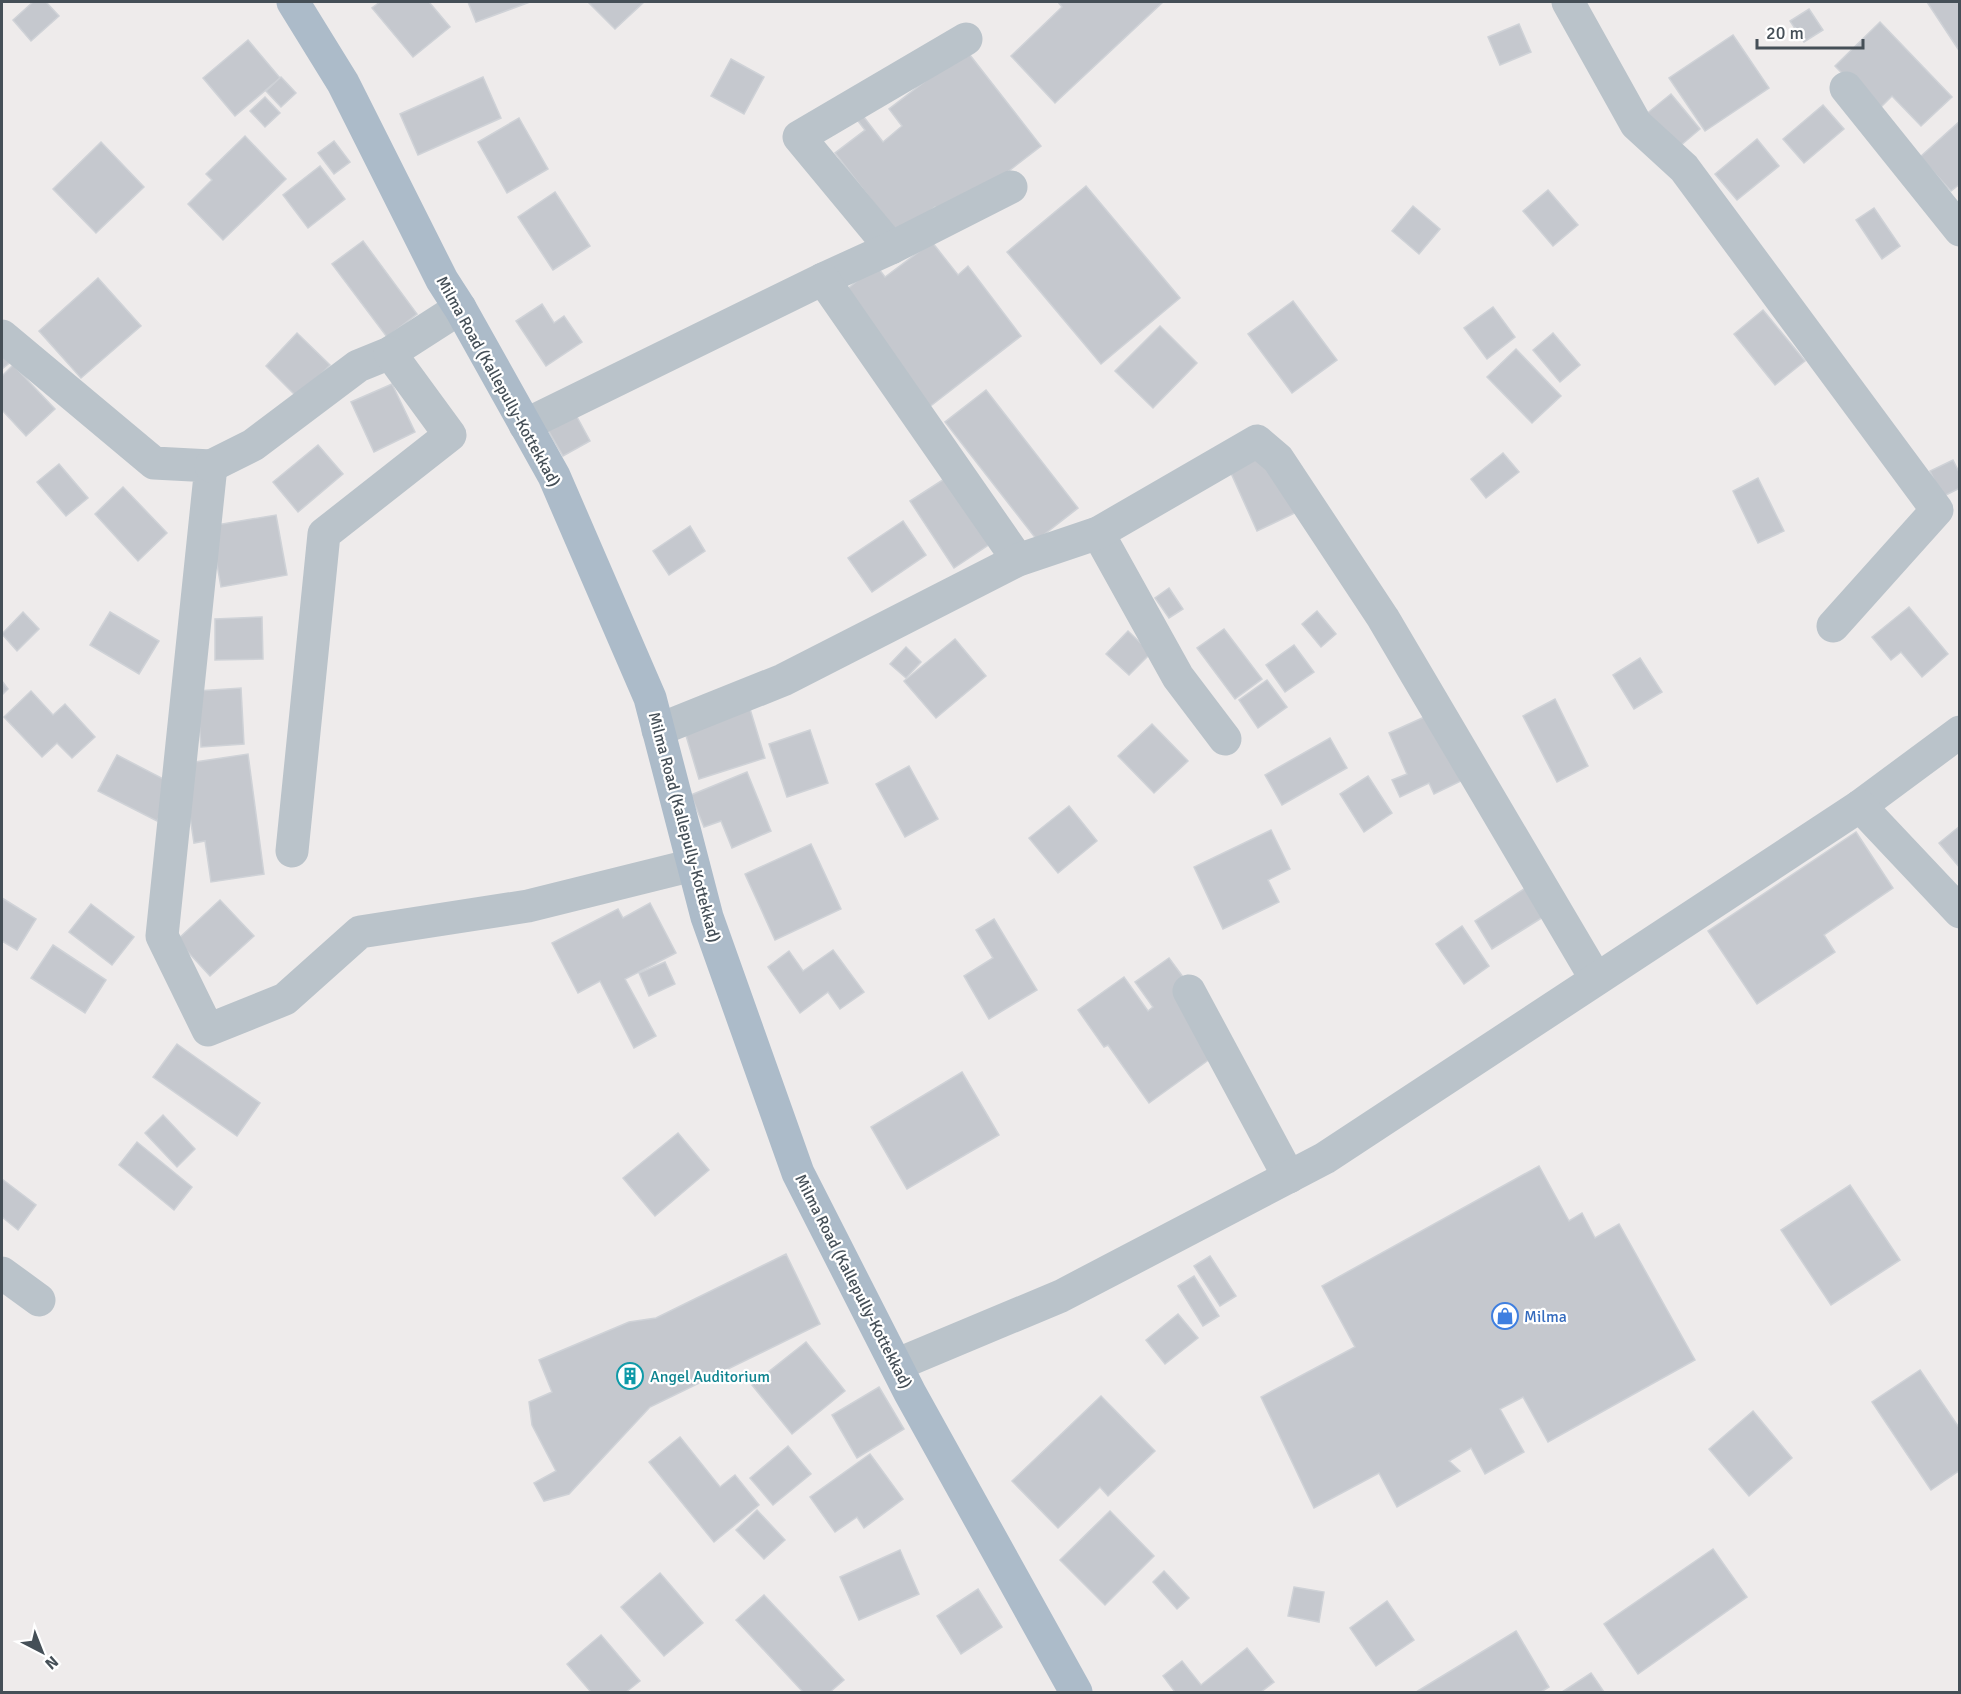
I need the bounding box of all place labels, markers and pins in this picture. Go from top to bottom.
shop icon: Milma [1490,1301,1520,1331]
place label: Milma [1524,1307,1567,1327]
building icon: Angel Auditorium [615,1361,645,1391]
place label: Angel Auditorium [650,1367,770,1387]

